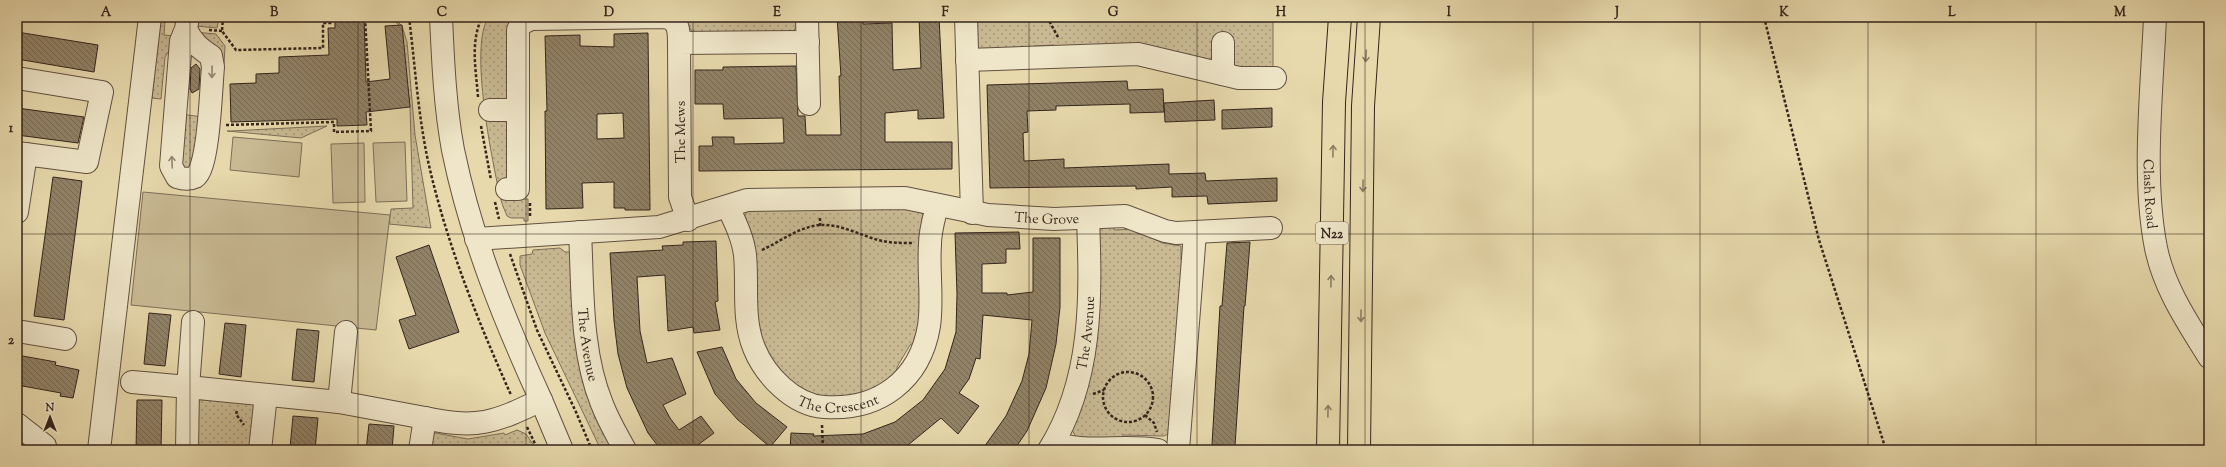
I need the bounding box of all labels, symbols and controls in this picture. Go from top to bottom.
text: A [101,4,112,22]
text: B [270,4,279,22]
text: C [437,4,447,22]
text: D [604,4,614,22]
text: E [773,4,781,22]
text: F [941,4,949,22]
text: G [1108,4,1119,22]
text: H [1276,4,1287,22]
text: I [1447,4,1452,22]
text: J [1614,4,1619,22]
text: K [1779,4,1789,22]
text: L [1948,4,1956,22]
text: M [2114,4,2126,22]
one-way arrow [1363,49,1370,62]
one-way arrow [208,65,216,78]
street label: The Mews [672,101,692,163]
text: 1 [9,120,14,138]
one-way arrow [1329,145,1337,158]
one-way arrow [168,156,175,169]
street label: Clash Road [2137,159,2161,230]
one-way arrow [1359,179,1367,192]
street label: The Grove [1014,209,1080,231]
road number: N22 [1316,222,1348,244]
one-way arrow [1327,275,1335,288]
street label: The Avenue [1073,296,1101,372]
street label: The Avenue [571,307,602,384]
one-way arrow [1357,309,1365,322]
text: 2 [8,332,15,350]
street label: The Crescent [797,387,879,403]
text: The Crescent [794,391,883,419]
north arrow [30,397,70,437]
text: N [45,400,55,416]
one-way arrow [1325,405,1332,418]

